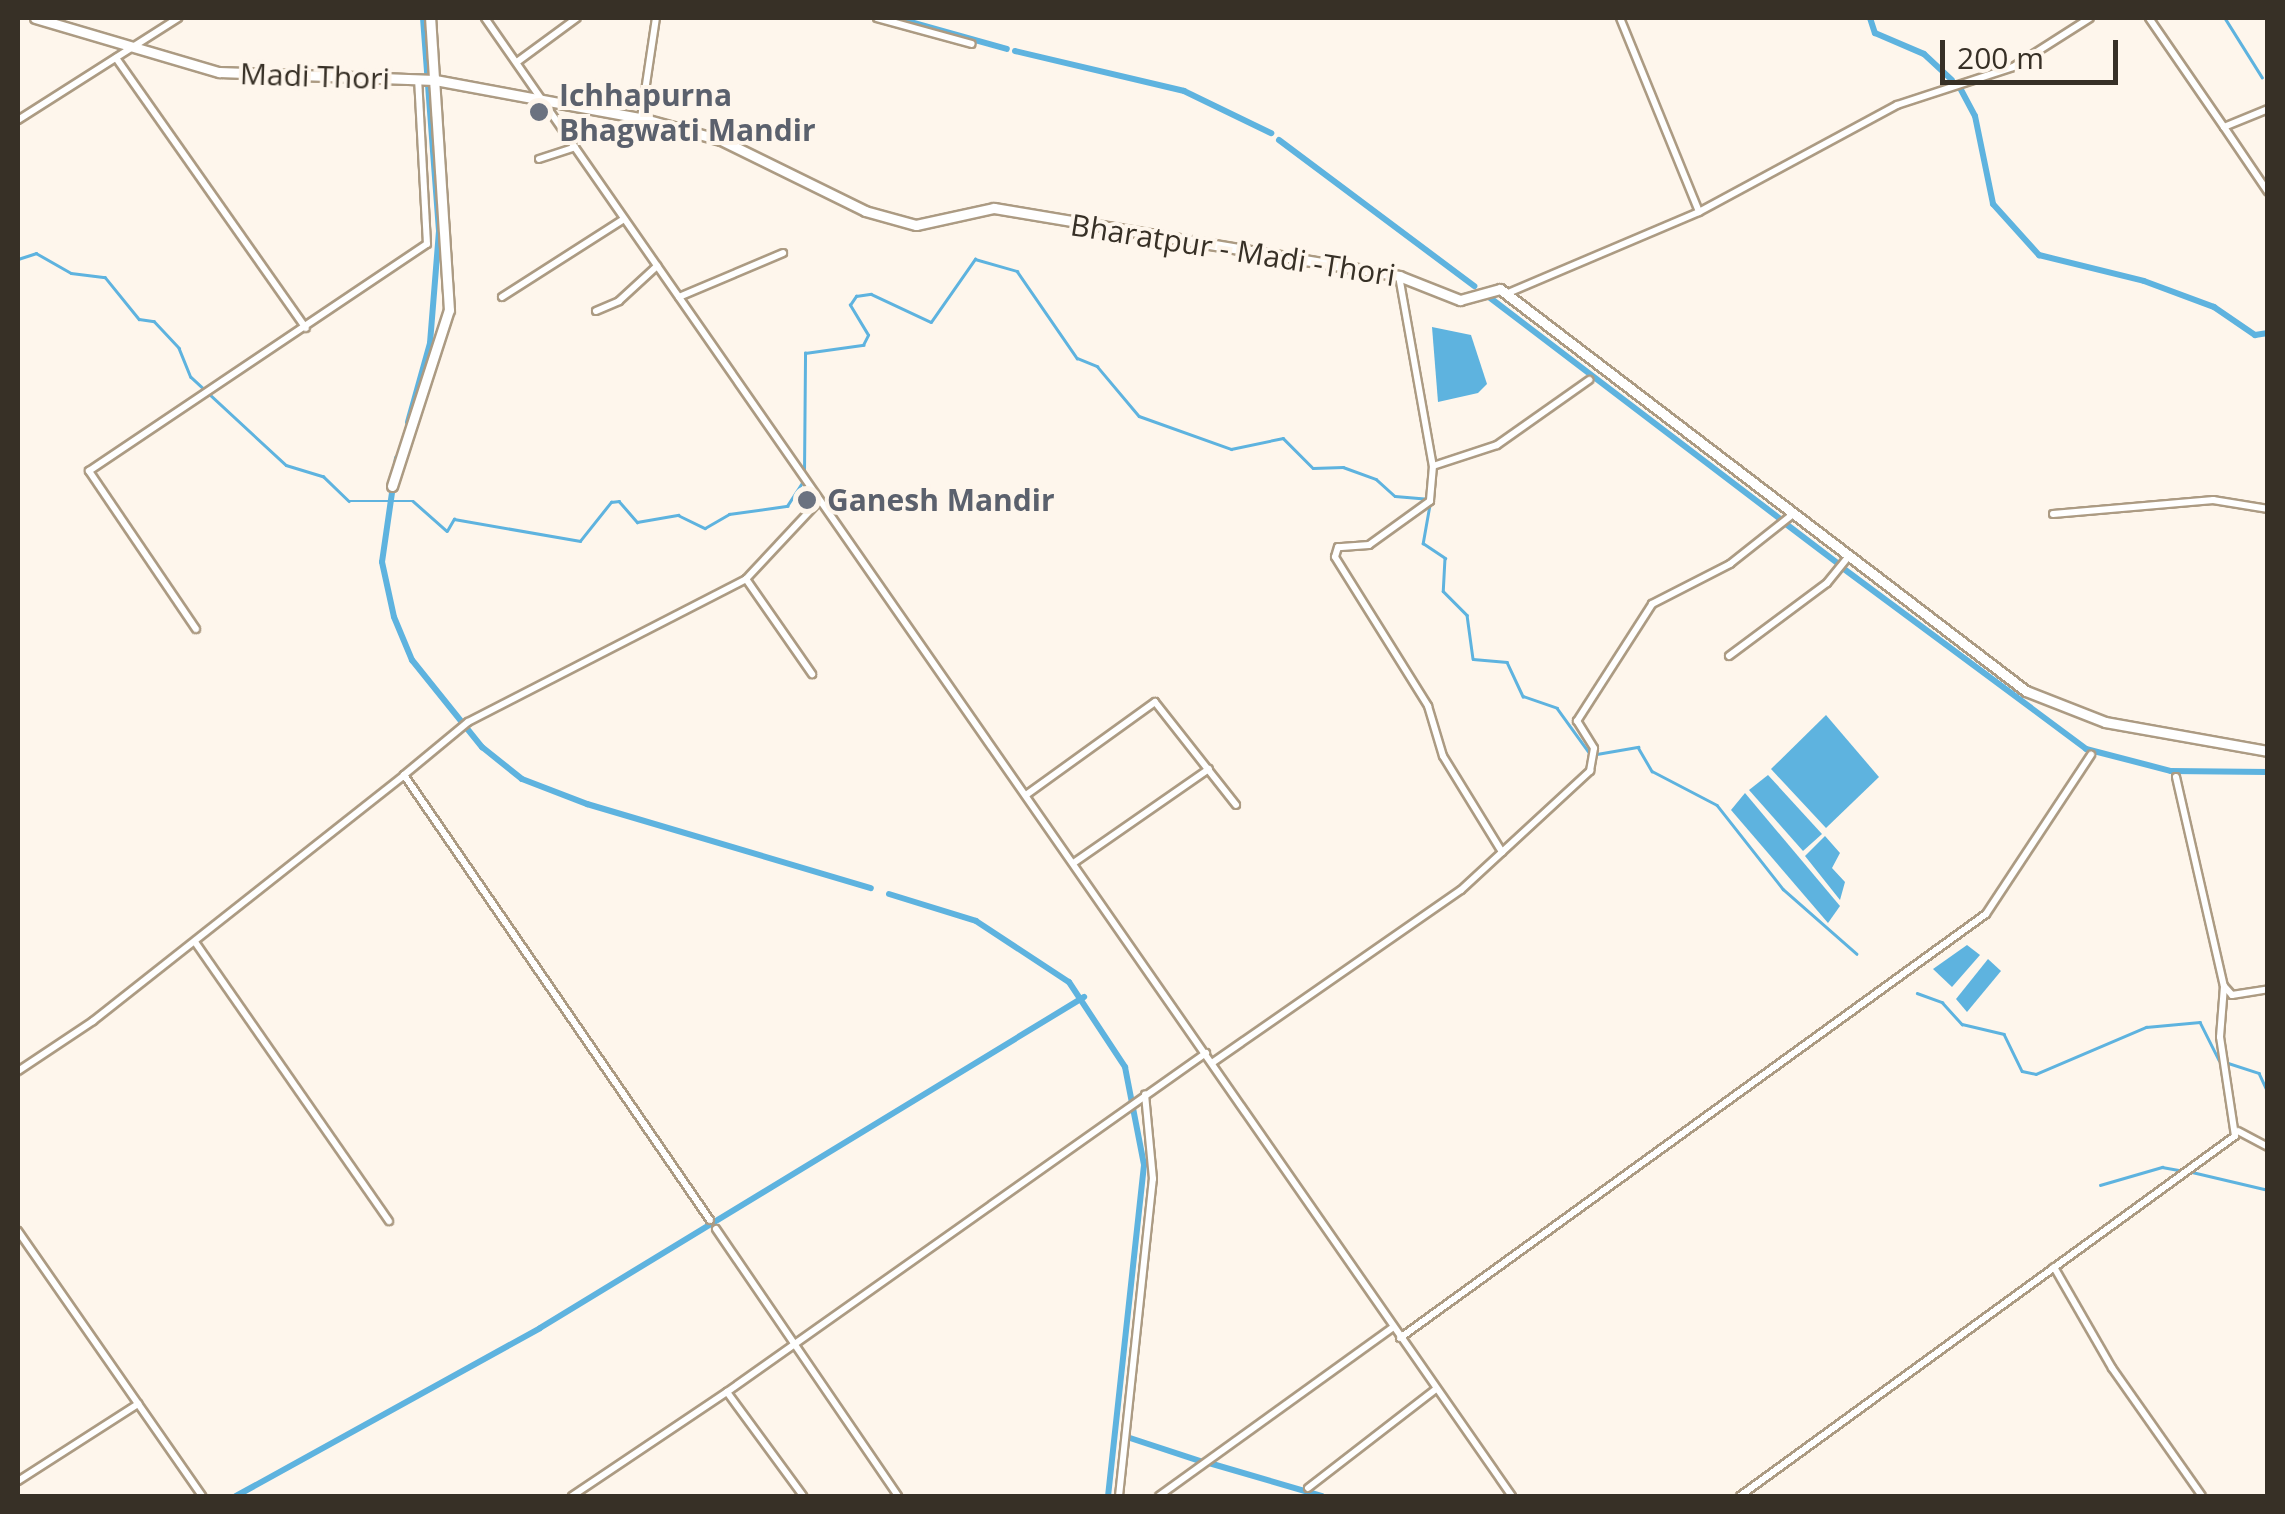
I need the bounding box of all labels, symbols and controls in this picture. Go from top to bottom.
scale bar [1945,20,2122,82]
text: 200 m [1957,37,2044,78]
street label: Madi Thori [239,55,391,97]
place label: Ichhapurna Bhagwati Mandir [559,77,816,148]
marker: Ichhapurna Bhagwati Mandir [528,101,550,123]
street label: Bharatpur - Madi -Thori [1068,207,1398,293]
place label: Ganesh Mandir [827,482,1055,518]
marker: Ganesh Mandir [796,489,818,511]

